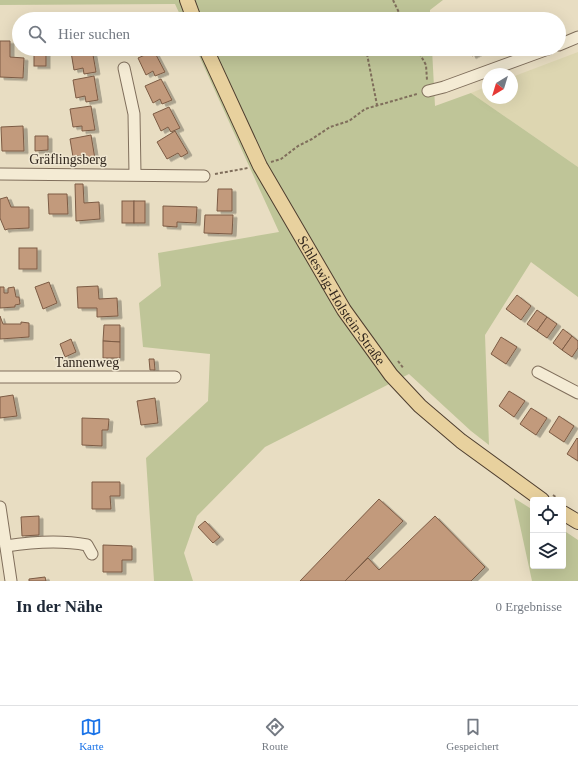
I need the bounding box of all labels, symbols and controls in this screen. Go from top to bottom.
search box [12,12,566,56]
icon: search [26,23,48,45]
text: Hier suchen [58,26,130,42]
north arrow [482,68,518,104]
street label: Gräflingsberg [29,152,107,167]
street label: Schleswig-Holstein-Straße [294,233,388,368]
street label: Tannenweg [55,355,119,370]
map controls [530,497,566,569]
button: locate [530,497,566,533]
button: layers [530,533,566,569]
text: In der Nähe [16,597,103,616]
text: 0 Ergebnisse [495,599,562,614]
tab: Karte [79,716,104,752]
tab: Route [262,716,288,752]
tab: Gespeichert [446,716,499,752]

